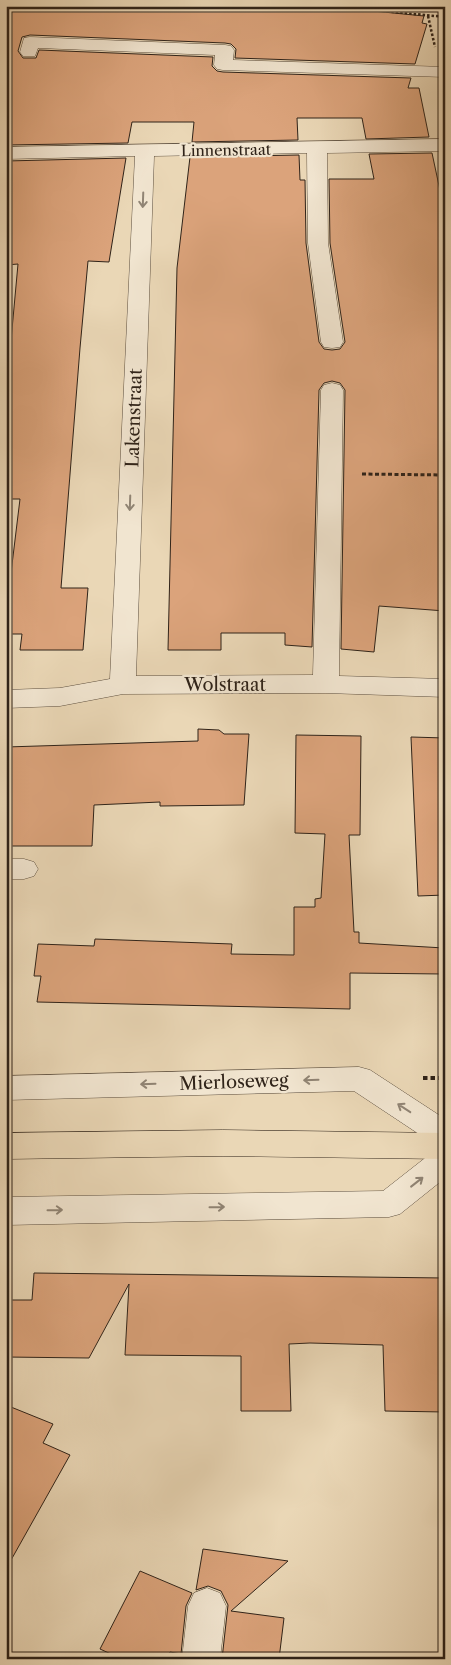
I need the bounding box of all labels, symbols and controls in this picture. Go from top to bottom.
street label: Linnenstraat [181,140,272,160]
one-way arrow [138,192,148,208]
street label: Lakenstraat [121,367,147,468]
one-way arrow [126,494,135,510]
street label: Wolstraat [183,674,266,696]
street label: Mierloseweg [179,1069,290,1095]
one-way arrow [303,1075,319,1085]
one-way arrow [141,1079,157,1089]
one-way arrow [397,1103,411,1113]
one-way arrow [410,1177,423,1188]
one-way arrow [209,1203,225,1212]
one-way arrow [47,1206,63,1215]

